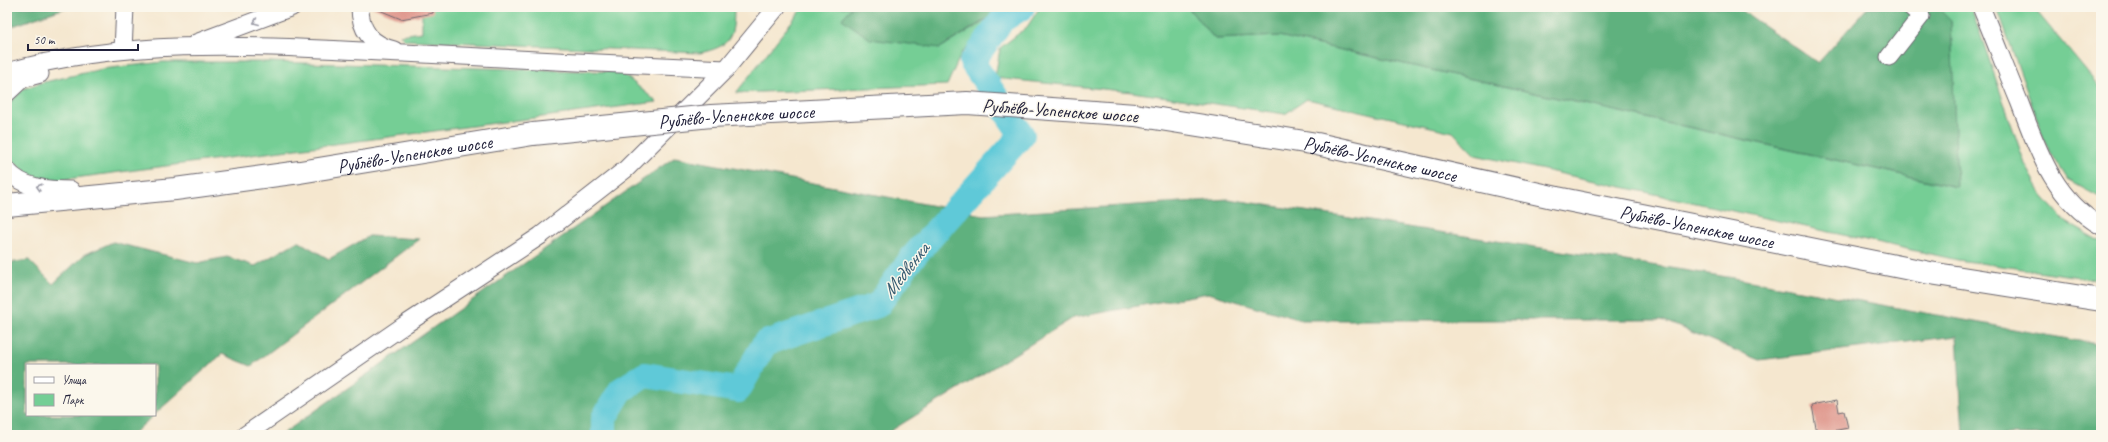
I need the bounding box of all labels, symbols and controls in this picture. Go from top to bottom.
one-way arrow [252,17,259,25]
scale bar [28,26,138,52]
text: 50 m [34,32,56,48]
street label: Рублёво-Успенское шоссе [981,94,1140,129]
street label: Рублёво-Успенское шоссе [657,100,817,134]
street label: Рублёво-Успенское шоссе [336,130,496,179]
street label: Рублёво-Успенское шоссе [1302,131,1461,188]
one-way arrow [35,184,42,192]
street label: Рублёво-Успенское шоссе [1618,200,1777,255]
water label: Медвенка [876,235,937,303]
legend [26,364,156,416]
text: Улица [62,372,87,388]
text: Парк [62,392,85,408]

